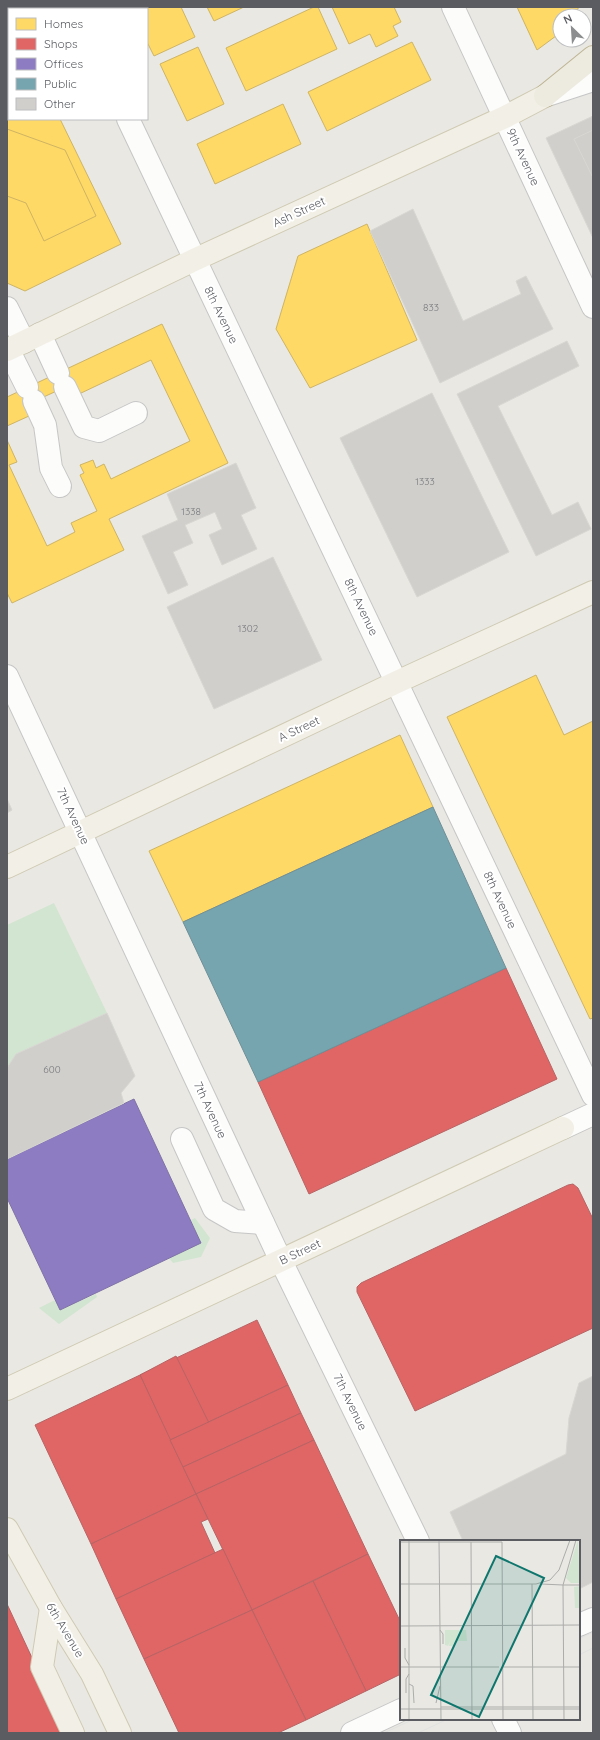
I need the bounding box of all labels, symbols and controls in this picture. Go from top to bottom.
legend [8,8,148,120]
north arrow [552,8,592,48]
text: N [561,11,574,27]
text: Homes [44,16,84,31]
text: Shops [44,36,78,51]
text: Offices [44,56,83,71]
text: Public [44,76,77,91]
text: Other [44,96,76,111]
street label: 9th Avenue [504,126,543,188]
street label: Ash Street [270,193,327,230]
street label: 8th Avenue [201,284,242,346]
house number: 833 [423,301,439,314]
house number: 1333 [415,475,435,488]
house number: 1338 [181,505,201,518]
street label: 8th Avenue [341,576,382,638]
house number: 1302 [238,622,259,635]
street label: A Street [276,712,322,745]
street label: 7th Avenue [54,785,93,847]
street label: 8th Avenue [481,869,520,931]
house number: 600 [43,1063,61,1076]
street label: 7th Avenue [191,1079,230,1141]
street label: B Street [277,1235,323,1268]
street label: 7th Avenue [330,1371,371,1433]
inset map [400,1540,580,1720]
street label: 6th Avenue [43,1599,88,1660]

